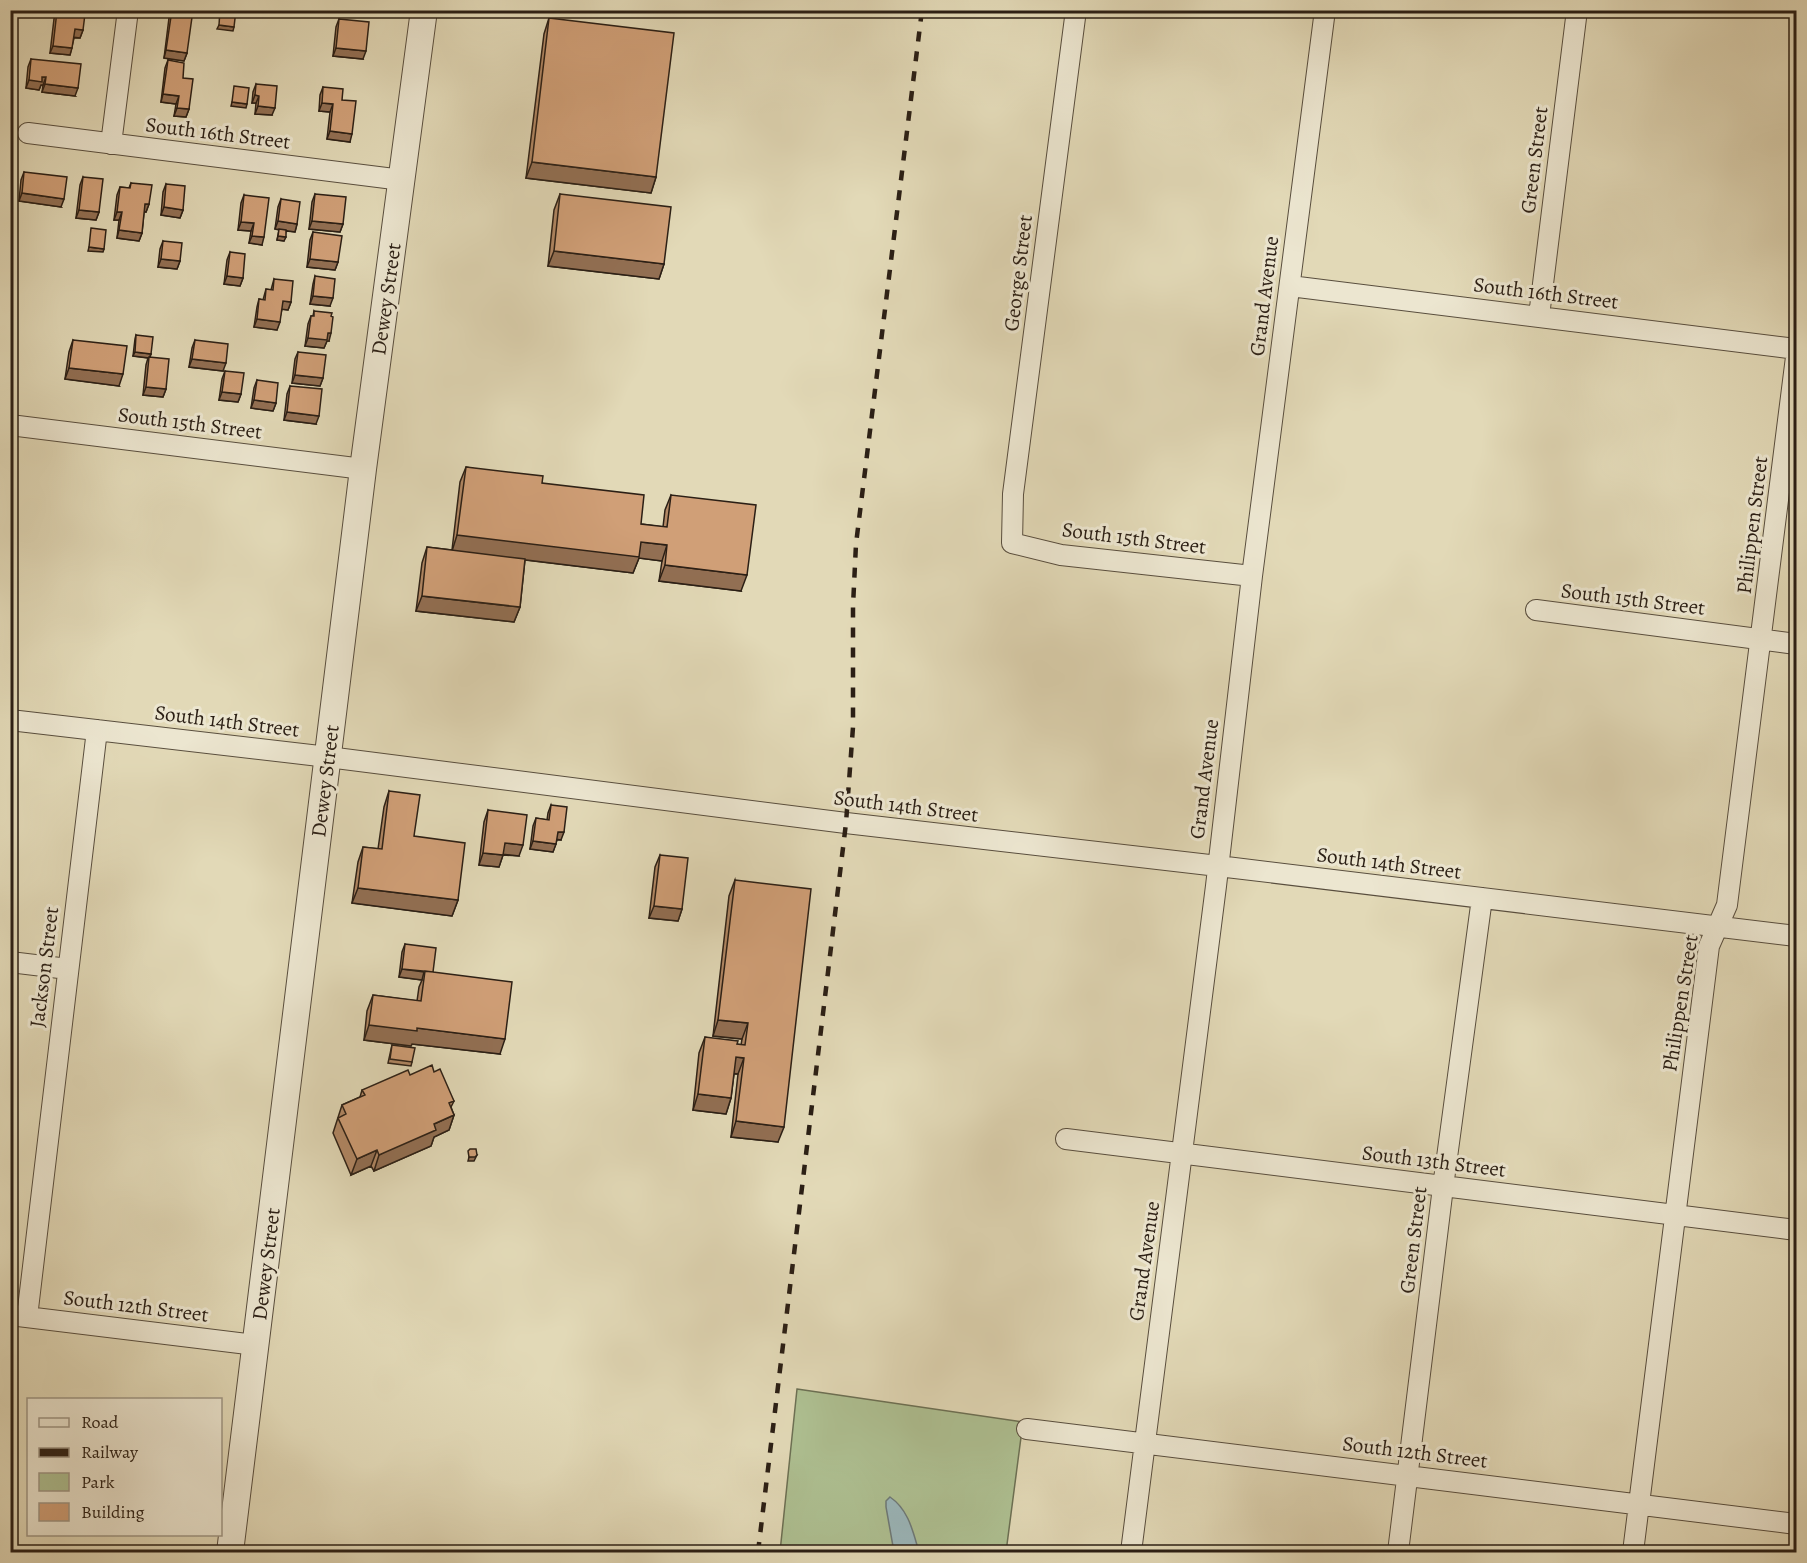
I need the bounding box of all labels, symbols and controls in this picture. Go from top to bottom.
street label: Green Street [1514,105,1554,215]
street label: South 16th Street [144,110,292,156]
street label: George Street [997,213,1039,333]
street label: Grand Avenue [1243,234,1285,358]
street label: Dewey Street [364,241,408,357]
street label: South 16th Street [1472,270,1620,316]
street label: South 15th Street [116,400,264,446]
street label: Philippen Street [1730,454,1774,596]
street label: South 15th Street [1060,515,1208,561]
street label: South 15th Street [1559,576,1707,622]
street label: South 14th Street [153,698,301,744]
street label: Grand Avenue [1183,717,1225,841]
street label: Dewey Street [304,723,346,839]
street label: South 14th Street [832,783,980,829]
street label: South 14th Street [1315,840,1463,886]
street label: Jackson Street [23,905,65,1029]
street label: Philippen Street [1655,932,1705,1074]
street label: South 13th Street [1360,1138,1508,1184]
street label: Green Street [1393,1185,1433,1295]
street label: Grand Avenue [1122,1199,1166,1323]
street label: Dewey Street [245,1206,287,1322]
street label: South 12th Street [62,1283,210,1329]
legend [27,1398,222,1536]
text: Road [81,1410,119,1434]
street label: South 12th Street [1341,1429,1489,1475]
text: Railway [81,1440,139,1464]
text: Park [81,1470,115,1494]
text: Building [81,1500,145,1524]

